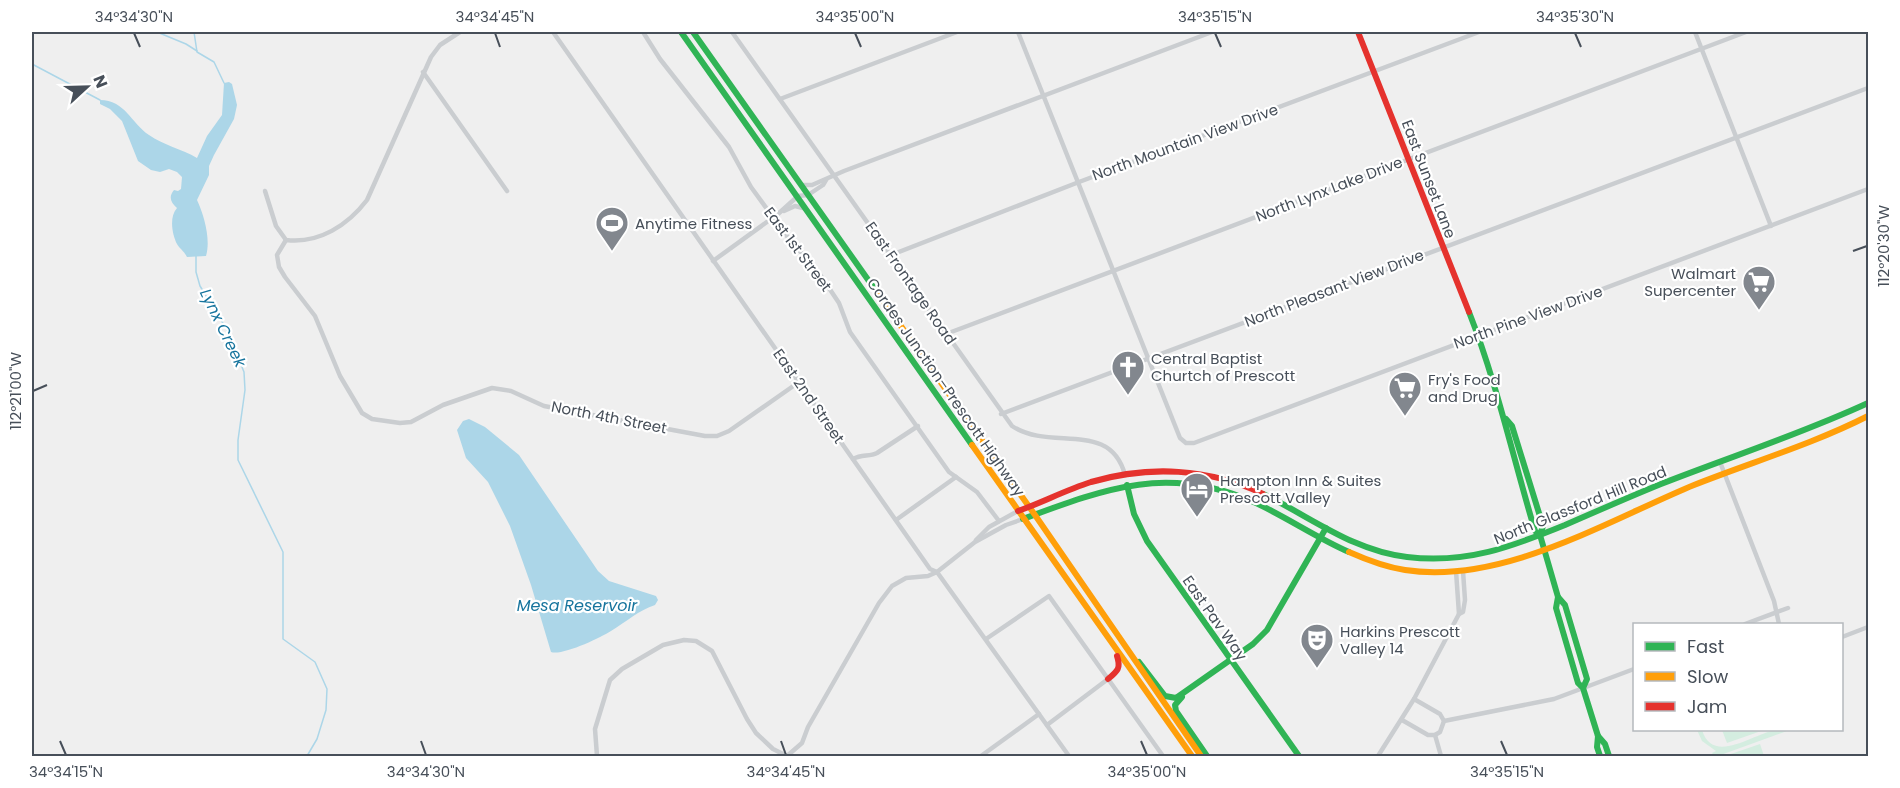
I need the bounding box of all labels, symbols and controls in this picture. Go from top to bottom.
text: 34°34'30"N [95,6,173,27]
text: 34°34'45"N [456,6,534,27]
text: 34°35'00"N [816,6,894,27]
text: 34°35'15"N [1178,6,1252,27]
text: 34°35'30"N [1536,6,1614,27]
north arrow [57,57,117,117]
text: N [88,72,113,91]
street label: North Mountain View Drive [1089,99,1281,185]
street label: East Sunset Lane [1397,117,1461,241]
street label: North Lynx Lake Drive [1253,151,1405,227]
street label: East 1st Street [759,202,837,296]
sports icon: Anytime Fitness [594,205,630,252]
text: 112°20'30"W [1873,205,1894,287]
place label: Anytime Fitness [635,213,753,234]
street label: East Frontage Road [861,217,961,349]
street label: North Pleasant View Drive [1241,244,1427,332]
place label: Walmart Supercenter [1644,263,1736,301]
supermarket icon: Walmart Supercenter [1741,264,1777,311]
street label: Cordes Junction–Prescott Highway [862,273,1030,501]
street label: North Pine View Drive [1451,280,1605,354]
water label: Lynx Creek [194,285,252,372]
street label: East 2nd Street [768,344,850,448]
place label: Central Baptist Churtch of Prescott [1151,348,1295,386]
church icon: Central Baptist Churtch of Prescott [1110,349,1146,396]
text: 112°21'00"W [5,352,26,430]
place label: Fry's Food and Drug [1428,369,1501,407]
supermarket icon: Fry's Food and Drug [1387,370,1423,417]
street label: North 4th Street [549,396,669,438]
street label: North Glassford Hill Road [1490,461,1670,549]
place label: Hampton Inn & Suites Prescott Valley [1220,470,1382,508]
hotel icon: Hampton Inn & Suites Prescott Valley [1179,471,1215,518]
street label: East Pav Way [1178,571,1252,665]
water label: Mesa Reservoir [517,594,638,617]
place label: Harkins Prescott Valley 14 [1340,621,1460,659]
theatre icon: Harkins Prescott Valley 14 [1299,622,1335,669]
legend [1633,623,1843,731]
text: Fast [1687,634,1724,659]
text: Slow [1687,664,1729,689]
text: Jam [1687,694,1727,719]
text: 34°34'15"N [29,761,103,782]
text: 34°34'30"N [387,761,465,782]
text: 34°34'45"N [747,761,825,782]
text: 34°35'00"N [1108,761,1186,782]
text: 34°35'15"N [1470,761,1544,782]

